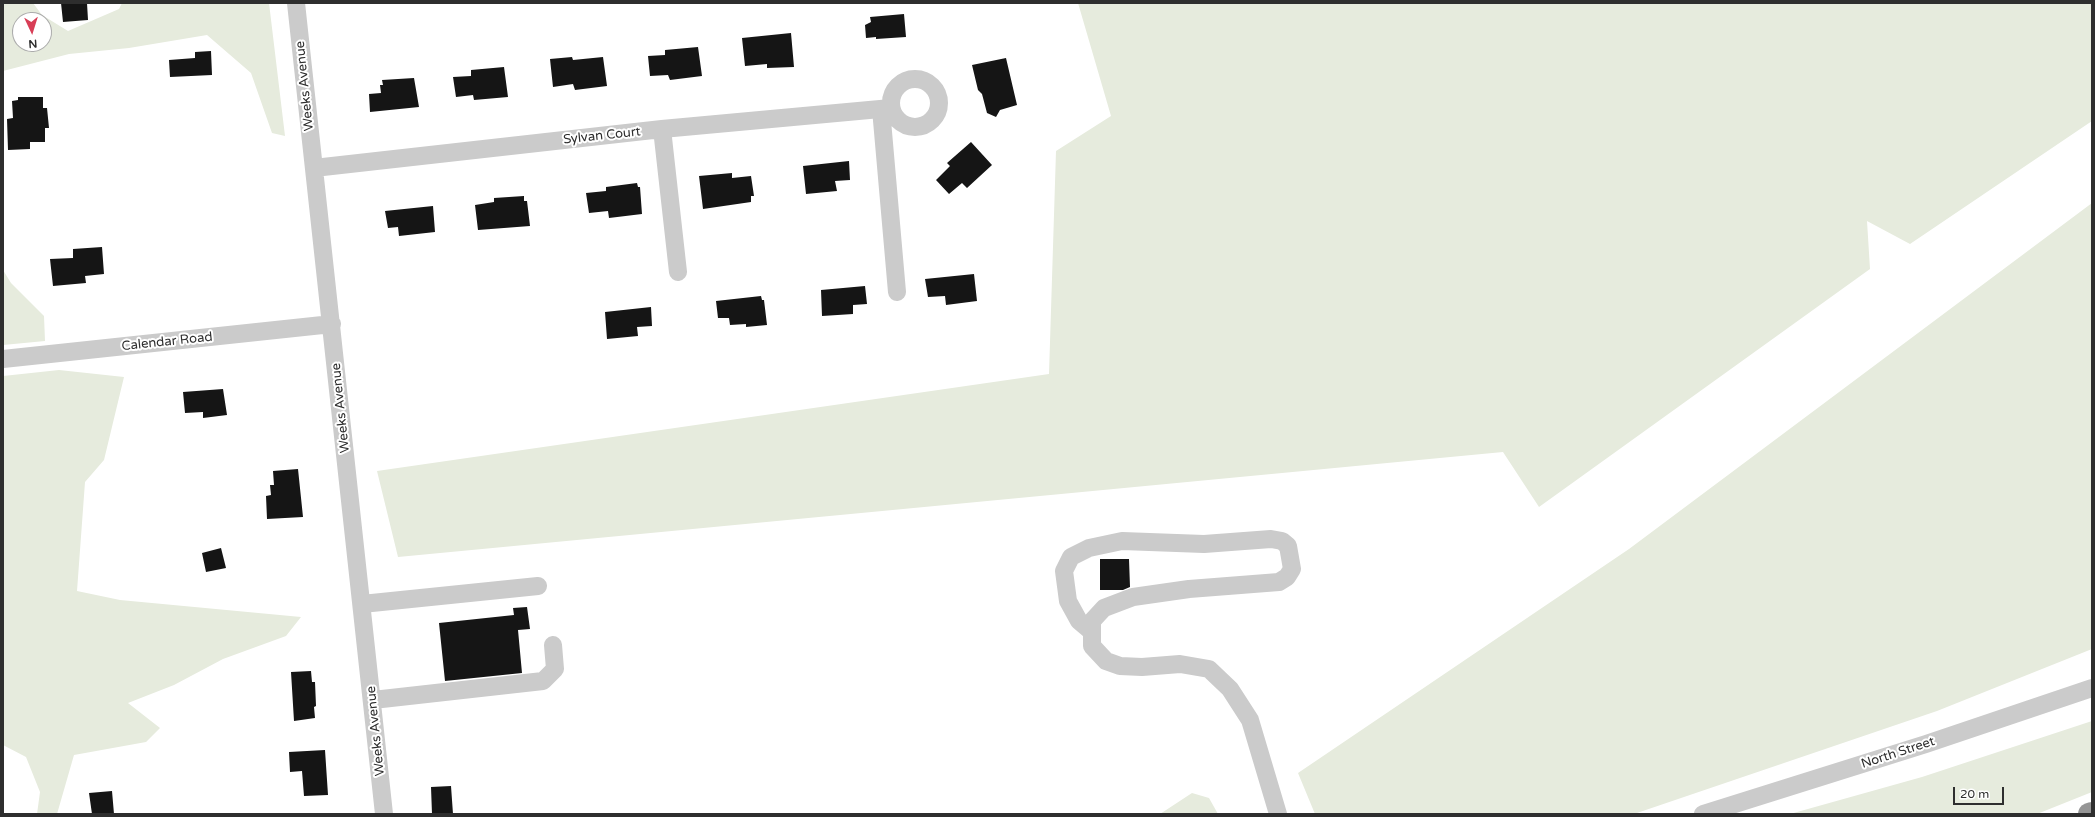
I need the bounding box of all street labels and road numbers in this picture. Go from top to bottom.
street label: Weeks Avenue [293,40,317,132]
street label: Sylvan Court [562,124,642,148]
street label: Calendar Road [121,329,213,355]
street label: Weeks Avenue [329,362,353,454]
street label: Weeks Avenue [364,685,388,777]
street label: North Street [1859,734,1937,772]

